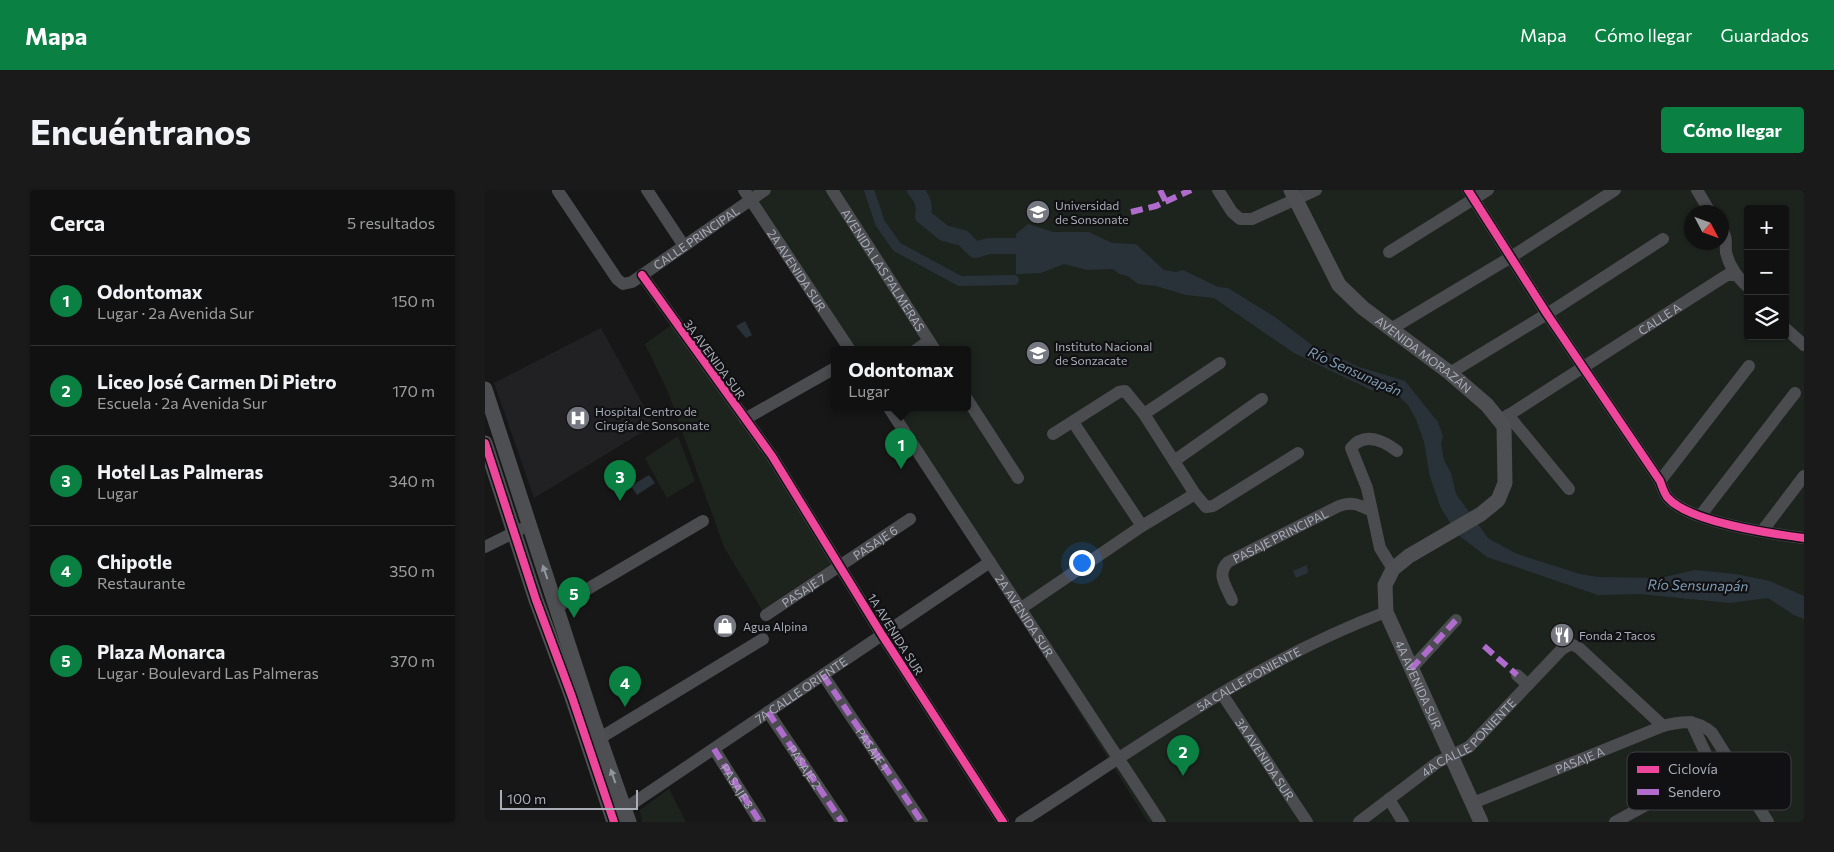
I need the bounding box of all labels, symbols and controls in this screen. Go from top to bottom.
text: Mapa [25,21,87,50]
text: Mapa [1520,24,1567,46]
text: Cómo llegar [1595,24,1692,46]
text: Guardados [1720,24,1809,46]
button: Cómo llegar [1661,107,1804,153]
text: Encuéntranos [30,109,251,152]
place label: Universidad de Sonsonate [1055,198,1129,226]
school or university icon: Universidad de Sonsonate [1025,199,1051,225]
street label: CALLE PRINCIPAL [651,203,742,272]
north arrow [1684,205,1729,250]
map controls [1744,205,1789,340]
button: + [1744,205,1789,250]
street label: AVENIDA LAS PALMERAS [839,206,928,334]
text: Cerca [50,210,105,235]
text: 5 resultados [347,213,435,232]
street label: 2A AVENIDA SUR [765,226,829,314]
button: − [1744,250,1789,295]
text: Odontomax [97,280,203,303]
text: 1 [62,291,70,310]
text: 150 m [392,291,435,310]
button: layers [1744,295,1789,340]
street label: CALLE A [1635,300,1683,337]
text: Lugar · 2a Avenida Sur [97,303,254,322]
street label: AVENIDA MORAZÁN [1373,313,1474,395]
street label: 3A AVENIDA SUR [681,316,749,402]
place label: Instituto Nacional de Sonzacate [1055,339,1152,367]
school or university icon: Instituto Nacional de Sonzacate [1025,340,1051,366]
water label: Río Sensunapán [1306,343,1404,399]
popup [831,346,971,411]
text: Odontomax [848,358,954,381]
text: Liceo José Carmen Di Pietro [97,370,337,393]
text: 2 [61,381,71,400]
text: 170 m [392,381,435,400]
text: Lugar [848,381,890,400]
text: Escuela · 2a Avenida Sur [97,393,267,412]
place label: Hospital Centro de Cirugía de Sonsonate [595,404,710,432]
hospital icon: Hospital Centro de Cirugía de Sonsonate [565,405,591,431]
pin: 1 [885,428,917,469]
text: Hotel Las Palmeras [97,460,263,483]
pin: 3 [604,460,636,501]
text: 3 [61,471,71,490]
text: 340 m [389,471,435,490]
text: Lugar [97,483,138,502]
street label: PASAJE PRINCIPAL [1230,506,1330,566]
street label: PASAJE 6 [850,522,900,562]
text: Chipotle [97,550,172,573]
your location [1069,550,1095,576]
text: 4 [61,561,71,580]
text: 350 m [389,561,435,580]
one-way arrow [541,564,549,579]
street label: PASAJE 7 [779,570,828,610]
street label: 2A AVENIDA SUR [993,572,1057,659]
text: Restaurante [97,573,185,592]
water label: Río Sensunapán [1647,576,1749,594]
pin: 5 [558,577,590,618]
street label: 1A AVENIDA SUR [865,591,927,677]
shop icon: Agua Alpina [712,613,738,639]
place label: Agua Alpina [743,619,807,633]
restaurant icon: Fonda 2 Tacos [1549,622,1575,648]
place label: Fonda 2 Tacos [1579,628,1656,642]
street label: 4A AVENIDA SUR [1393,638,1445,731]
text: Plaza Monarca [97,640,225,663]
street label: 5A CALLE PONIENTE [1194,644,1303,714]
text: 5 [61,651,71,670]
text: 370 m [390,651,435,670]
street label: 7A CALLE ORIENTE [752,654,850,726]
text: Lugar · Boulevard Las Palmeras [97,663,319,682]
pin: 4 [609,666,641,707]
street label: 4A CALLE PONIENTE [1418,695,1518,779]
street label: 3A AVENIDA SUR [1233,715,1297,803]
street label: PASAJE 1 [853,725,892,773]
pin: 2 [1167,735,1199,776]
street label: PASAJE 2 [785,742,825,792]
street label: PASAJE A [1553,744,1606,776]
legend [1627,752,1791,810]
text: Ciclovía [1668,760,1718,777]
street label: PASAJE 3 [718,761,757,811]
one-way arrow [609,768,617,783]
text: Sendero [1668,783,1721,800]
scale bar [500,787,637,810]
text: 100 m [507,790,546,807]

